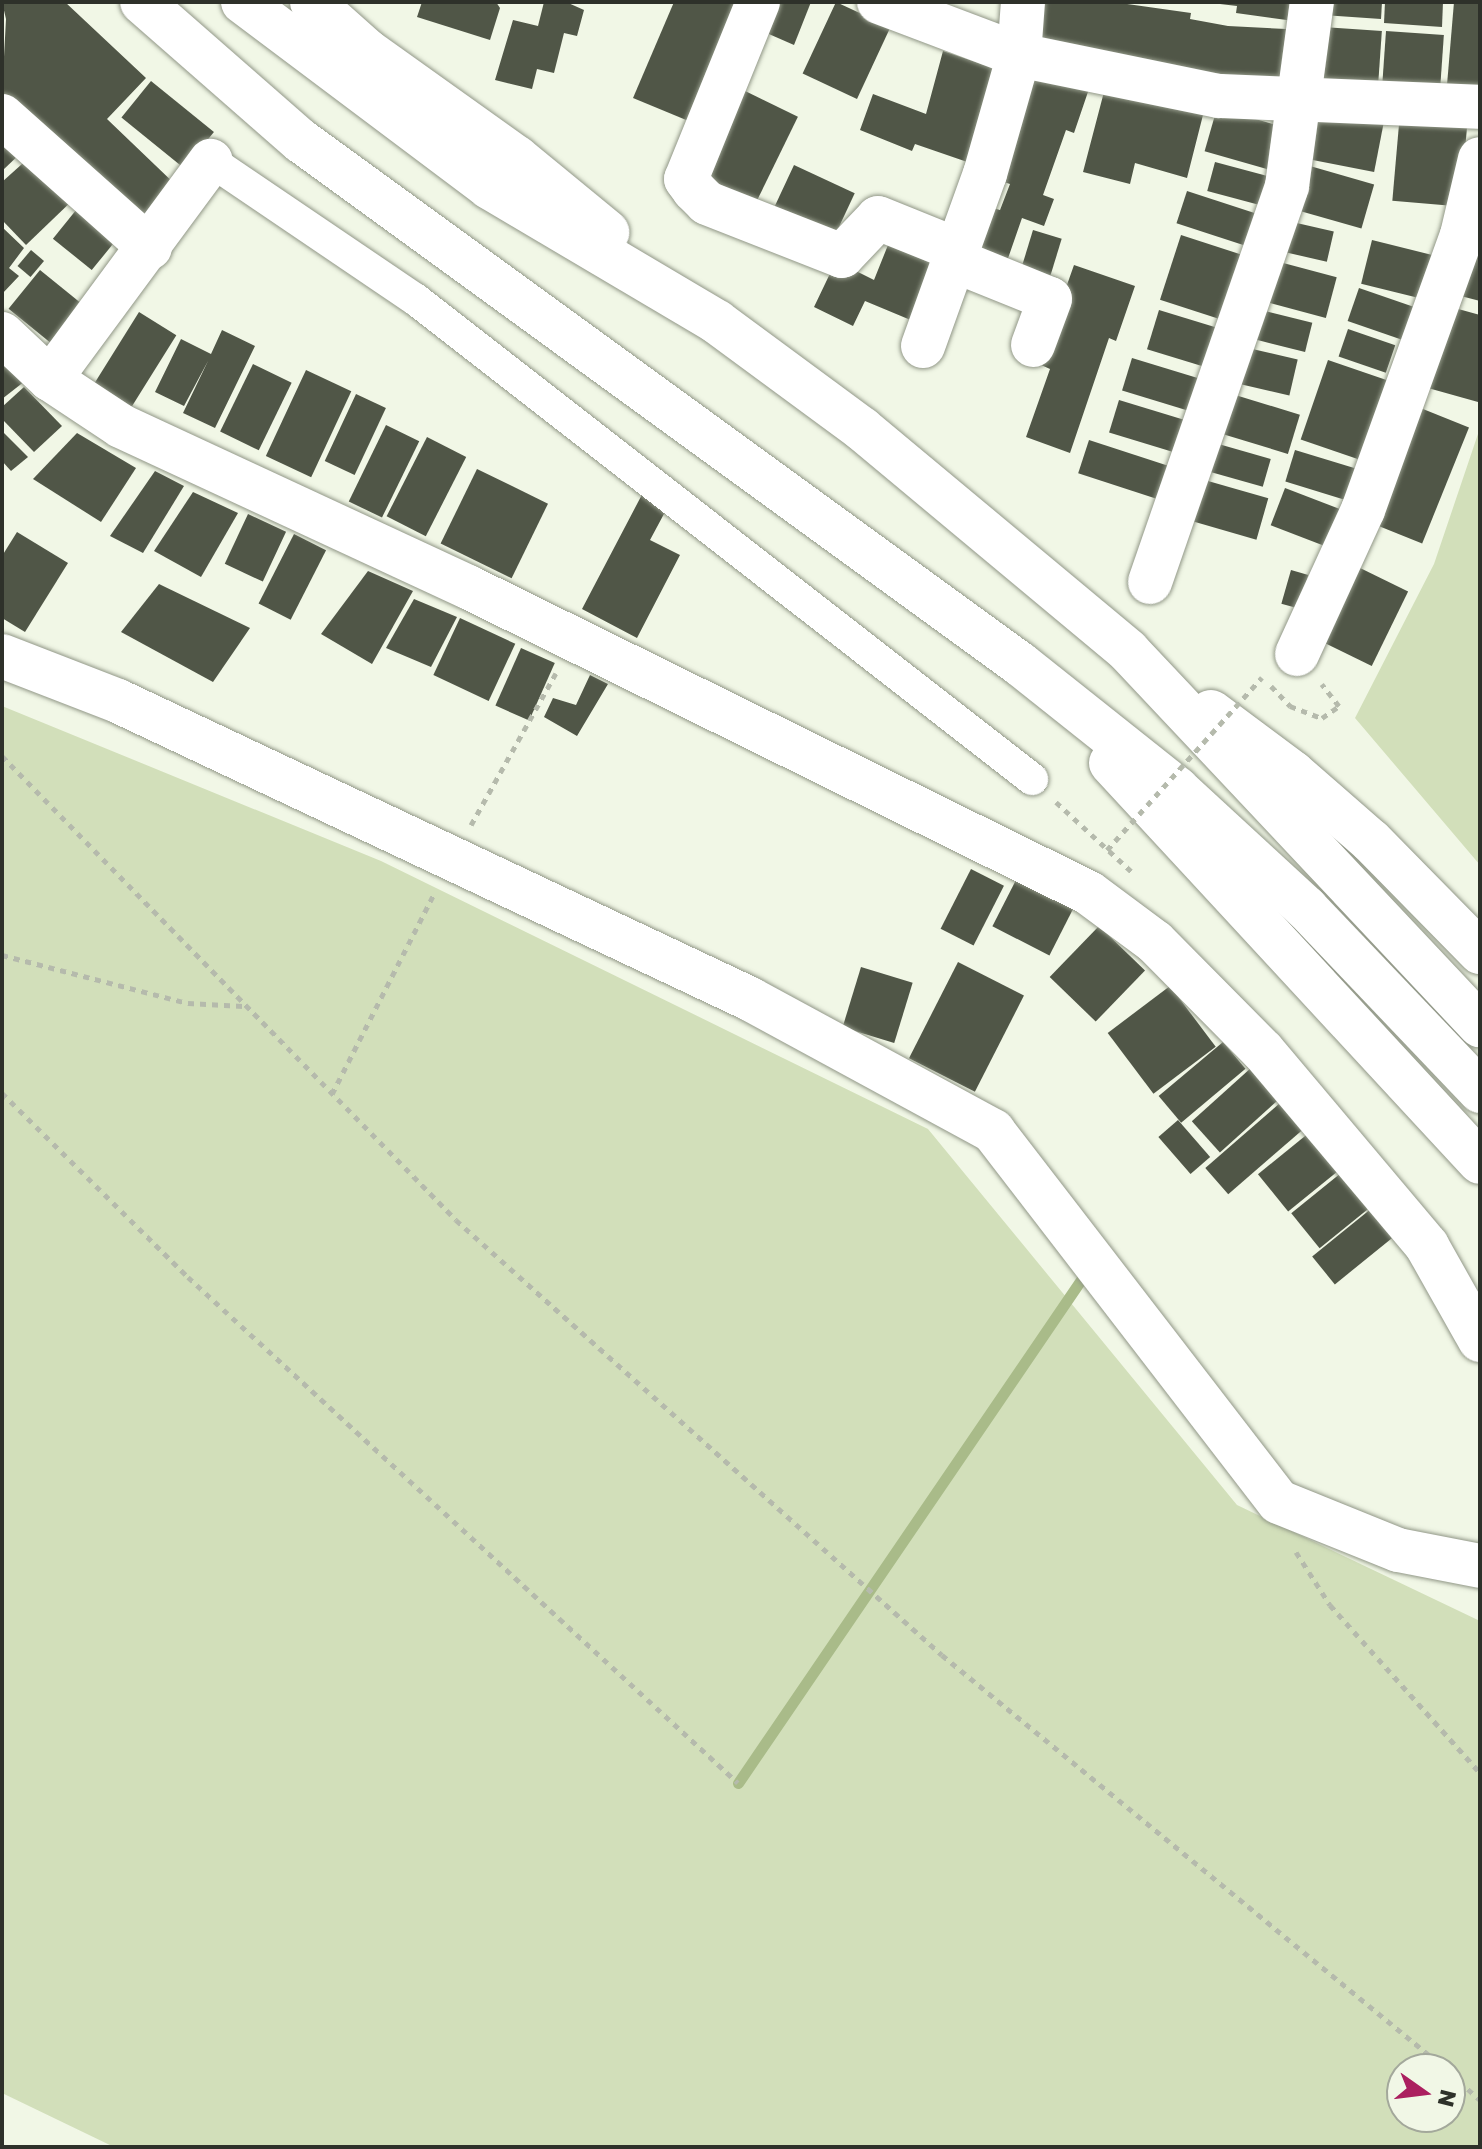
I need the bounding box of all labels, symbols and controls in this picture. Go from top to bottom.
north arrow [1386,2053,1466,2133]
text: N [1433,2087,1463,2110]

